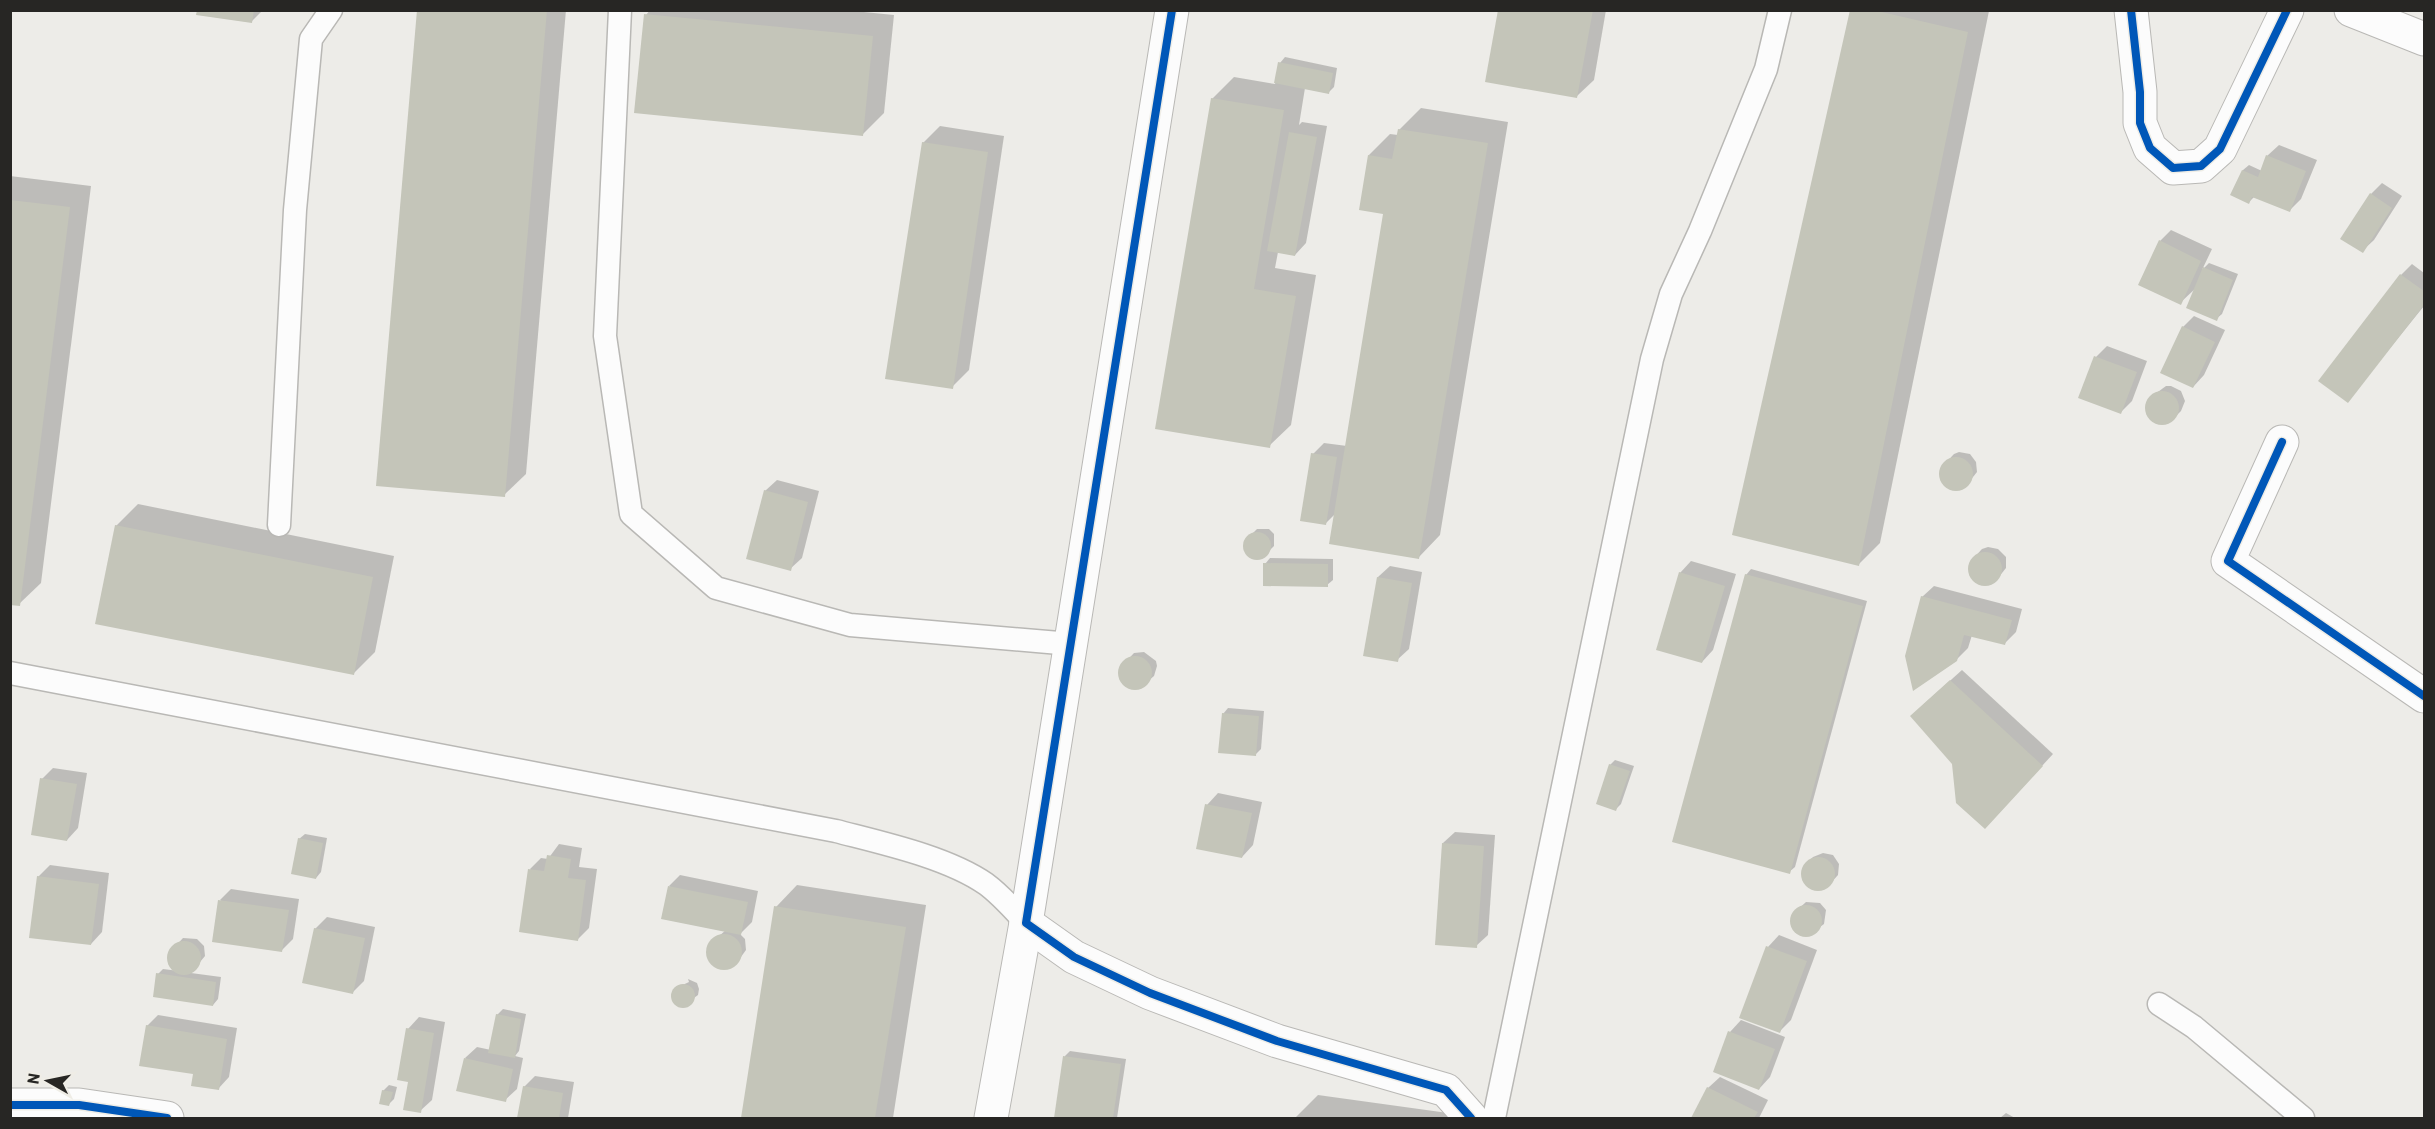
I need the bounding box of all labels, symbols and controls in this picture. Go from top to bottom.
north arrow [18,1051,78,1111]
text: N [22,1072,43,1085]

